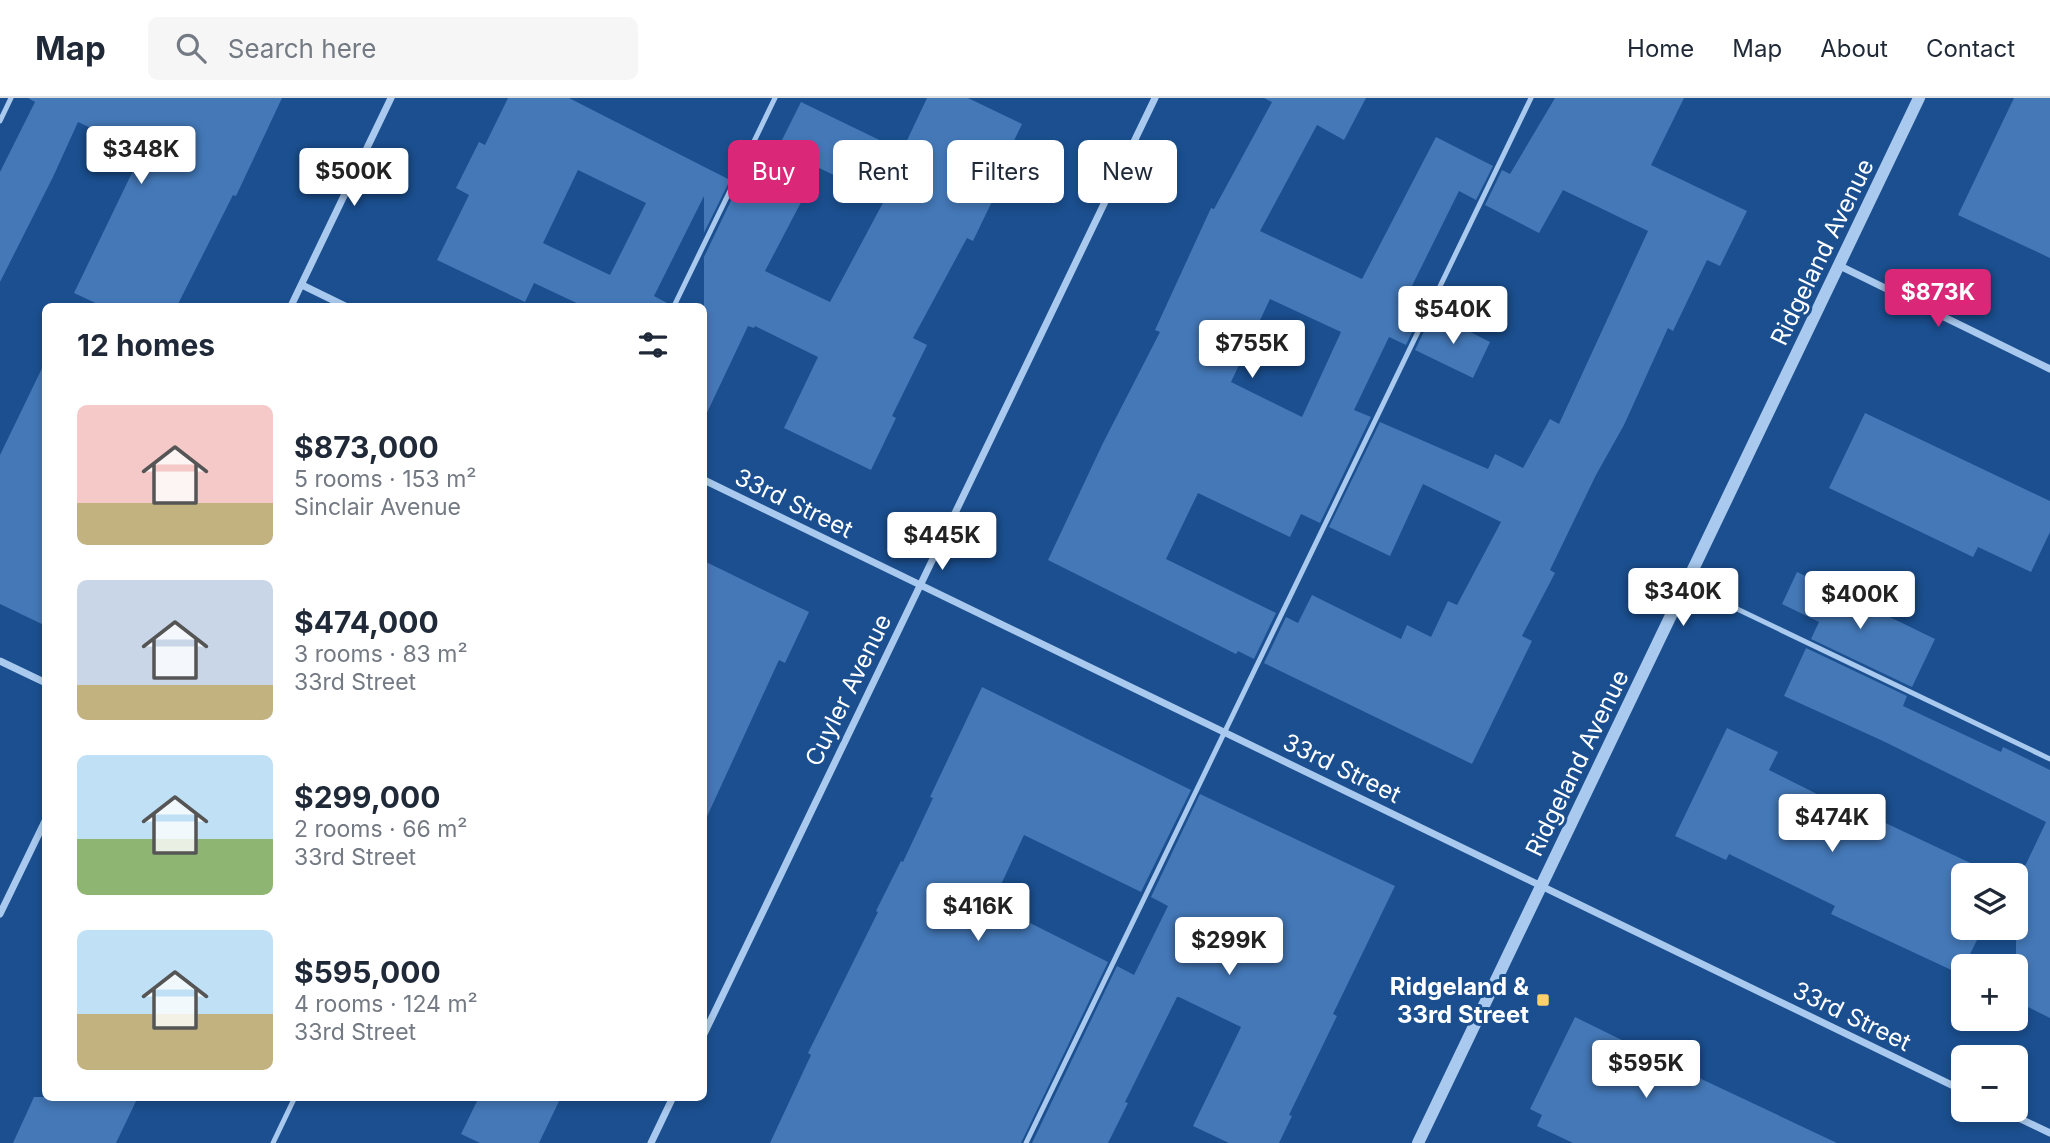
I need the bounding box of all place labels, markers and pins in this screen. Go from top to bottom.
pin: $348K [92,126,190,186]
pin: $500K [305,148,403,208]
pin: $873K [1889,270,1987,329]
pin: $540K [1404,286,1502,346]
pin: $755K [1203,320,1301,380]
pin: $445K [893,512,991,572]
pin: $340K [1634,568,1732,628]
pin: $400K [1811,572,1909,631]
pin: $474K [1783,794,1881,854]
pin: $416K [929,884,1027,943]
pin: $299K [1180,918,1278,977]
place label: Ridgeland & 33rd Street [1390,972,1530,1029]
marker: Ridgeland & 33rd Street [1535,992,1551,1008]
pin: $595K [1597,1040,1695,1100]

